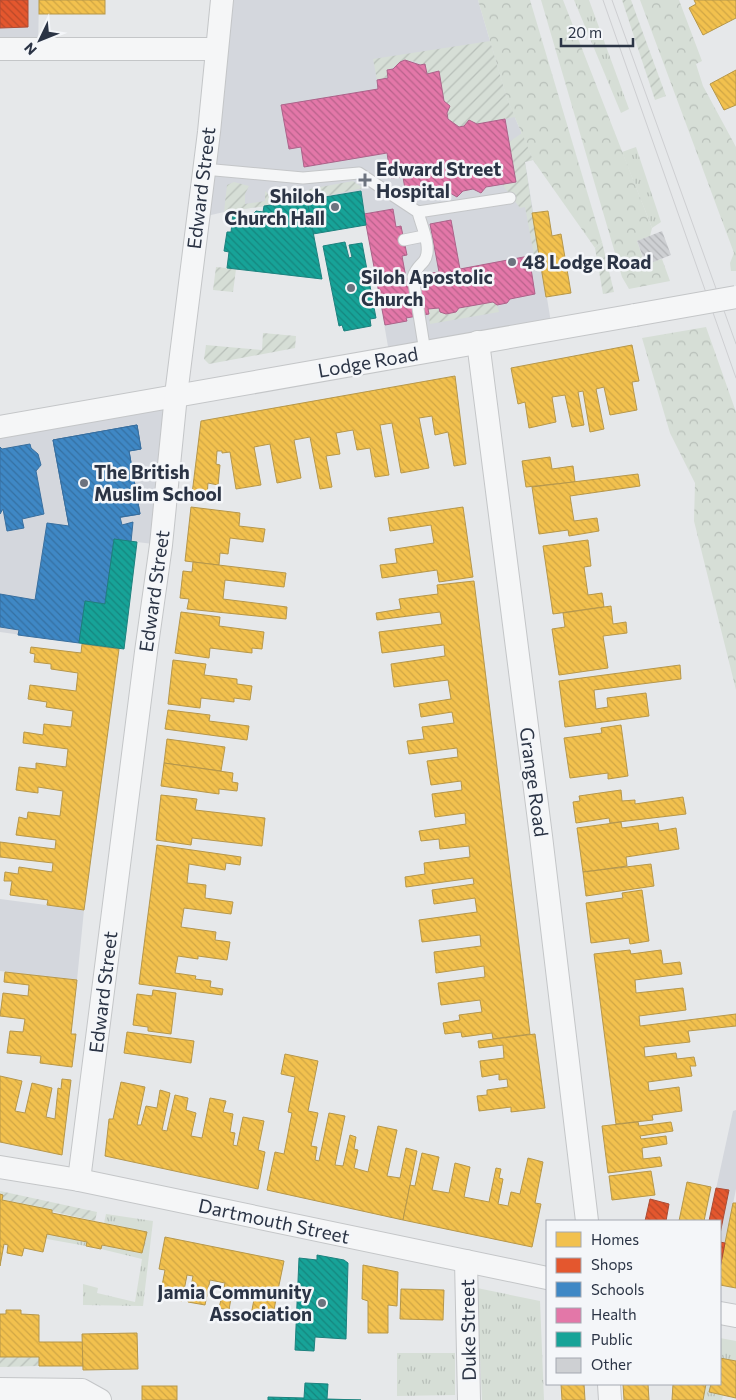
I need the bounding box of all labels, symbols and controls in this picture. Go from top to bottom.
north arrow [15,15,65,65]
scale bar [561,15,634,47]
text: 20 m [568,23,602,41]
text: N [20,40,40,59]
street label: Edward Street [182,125,219,250]
place label: Edward Street Hospital [376,157,501,202]
marker: Edward Street Hospital [358,173,372,187]
place label: Shiloh Church Hall [224,184,325,229]
marker: Shiloh Church Hall [329,201,341,213]
place label: 48 Lodge Road [522,250,651,273]
marker: 48 Lodge Road [506,256,518,268]
place label: Siloh Apostolic Church [361,265,493,310]
marker: Siloh Apostolic Church [345,282,357,294]
street label: Lodge Road [316,341,420,382]
place label: The British Muslim School [94,460,222,505]
marker: The British Muslim School [78,477,90,489]
street label: Edward Street [134,528,173,653]
street label: Grange Road [515,726,554,838]
street label: Edward Street [84,929,121,1054]
street label: Dartmouth Street [196,1193,352,1248]
legend [546,1220,721,1385]
text: Homes [591,1230,639,1248]
text: Shops [591,1255,633,1273]
street label: Duke Street [455,1279,480,1381]
place label: Jamia Community Association [157,1280,313,1325]
text: Schools [591,1280,645,1298]
marker: Jamia Community Association [316,1297,328,1309]
text: Health [591,1305,637,1323]
text: Public [591,1330,633,1348]
text: Other [591,1355,632,1373]

